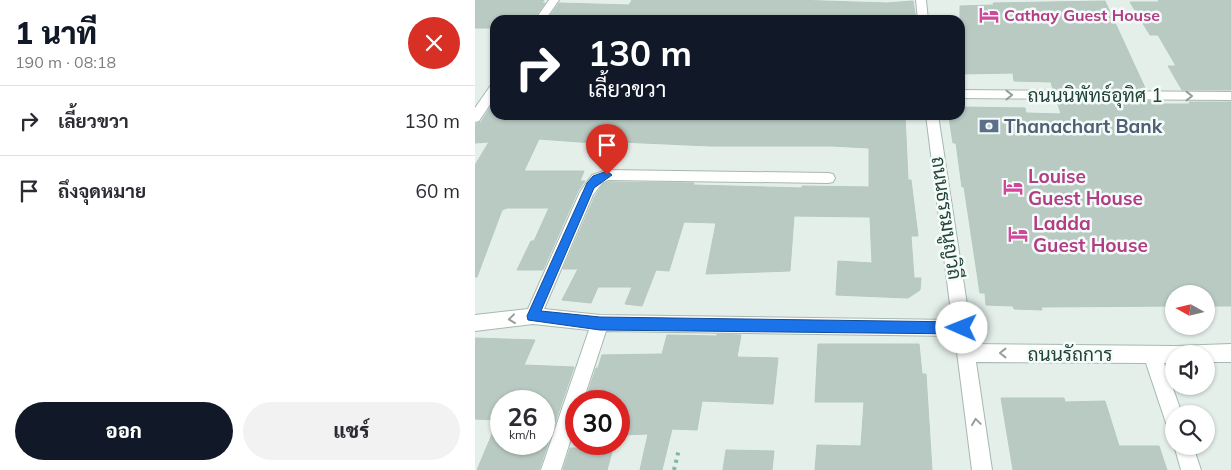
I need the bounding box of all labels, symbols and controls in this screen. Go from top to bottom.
hotel icon: Cathay Guest House [978,4,1000,26]
place label: Cathay Guest House [1004,5,1160,25]
text: 1 นาที [15,14,97,52]
button: close [408,17,460,69]
text: 130 m [588,31,692,75]
icon: right [505,35,570,100]
text: 190 m · 08:18 [15,52,116,72]
text: เลี้ยวขวา [588,75,666,103]
street label: ถนนนิพัทธ์อุทิศ 1 [1027,83,1163,108]
one-way arrow [1005,89,1013,100]
one-way arrow [1185,91,1193,101]
icon: right [15,107,43,135]
text: เลี้ยวขวา [58,109,129,133]
text: 130 m [404,109,460,133]
place label: Thanachart Bank [1004,114,1163,138]
bank icon: Thanachart Bank [978,115,1000,137]
pin [586,124,628,175]
icon: arrive [593,131,621,159]
street label: ถนนธรรมนูญวิถี [924,155,968,281]
place label: Louise Guest House [1028,164,1143,210]
hotel icon: Louise Guest House [1002,176,1024,198]
icon: arrive [15,177,43,205]
text: ถึงจุดหมาย [58,179,146,203]
text: 60 m [416,179,460,203]
place label: Ladda Guest House [1033,211,1148,257]
hotel icon: Ladda Guest House [1007,223,1029,245]
north arrow [1165,285,1215,335]
map controls [1165,285,1215,455]
position arrow [935,301,987,353]
one-way arrow [507,313,516,323]
street label: ถนนรัถการ [1028,342,1112,366]
button: sound [1165,345,1215,395]
one-way arrow [998,348,1006,358]
speed limit sign: 30 [565,390,630,455]
text: 26 [507,401,538,432]
button: ออก [15,402,233,460]
button: แชร์ [243,402,460,460]
button: search [1165,405,1215,455]
one-way arrow [971,417,981,426]
text: km/h [509,427,536,442]

